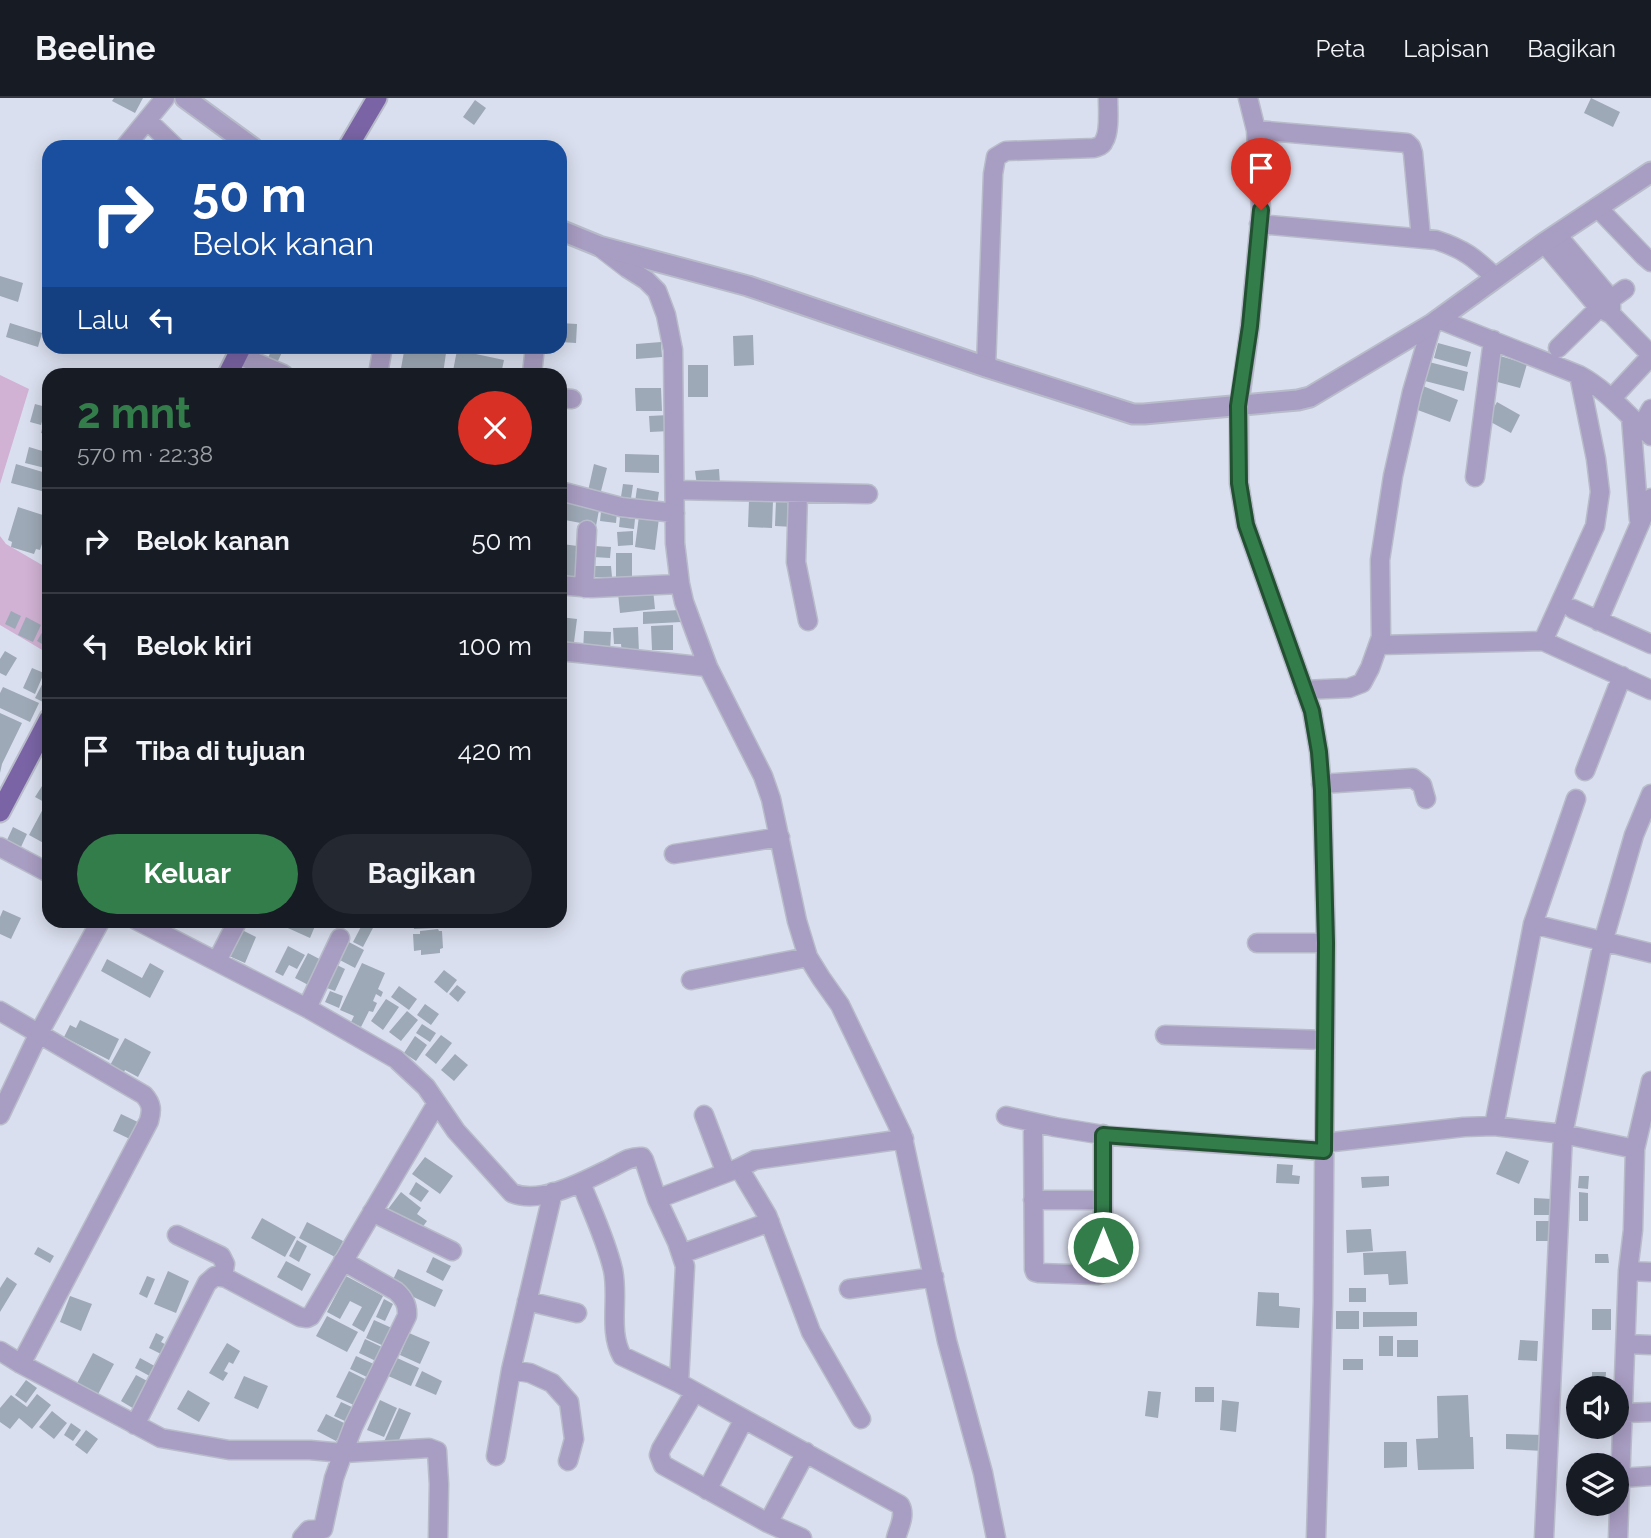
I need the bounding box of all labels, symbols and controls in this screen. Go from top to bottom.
text: Beeline [35,29,156,68]
text: Peta [1316,34,1365,63]
text: Lapisan [1403,34,1489,63]
text: Bagikan [1527,34,1616,63]
pin [1231,138,1291,210]
icon: arrive [1242,149,1280,187]
text: 50 m [192,166,307,223]
icon: right [77,168,168,259]
text: Belok kanan [192,225,374,262]
icon: left [143,301,181,339]
text: Lalu [77,305,129,335]
text: 2 mnt [77,389,191,438]
button: close [458,391,532,465]
text: 570 m · 22:38 [77,440,213,467]
icon: right [77,522,115,560]
text: Belok kanan [136,526,290,556]
text: 50 m [471,526,532,556]
icon: left [77,627,115,665]
text: Belok kiri [136,631,252,661]
text: 100 m [459,631,532,661]
icon: arrive [77,732,115,770]
text: Tiba di tujuan [136,736,306,766]
text: 420 m [458,736,532,766]
button: Keluar [77,834,298,914]
button: Bagikan [312,834,532,914]
position arrow [1066,1210,1140,1284]
map controls [1566,1376,1629,1516]
button: sound [1566,1376,1629,1439]
button: layers [1566,1453,1629,1516]

